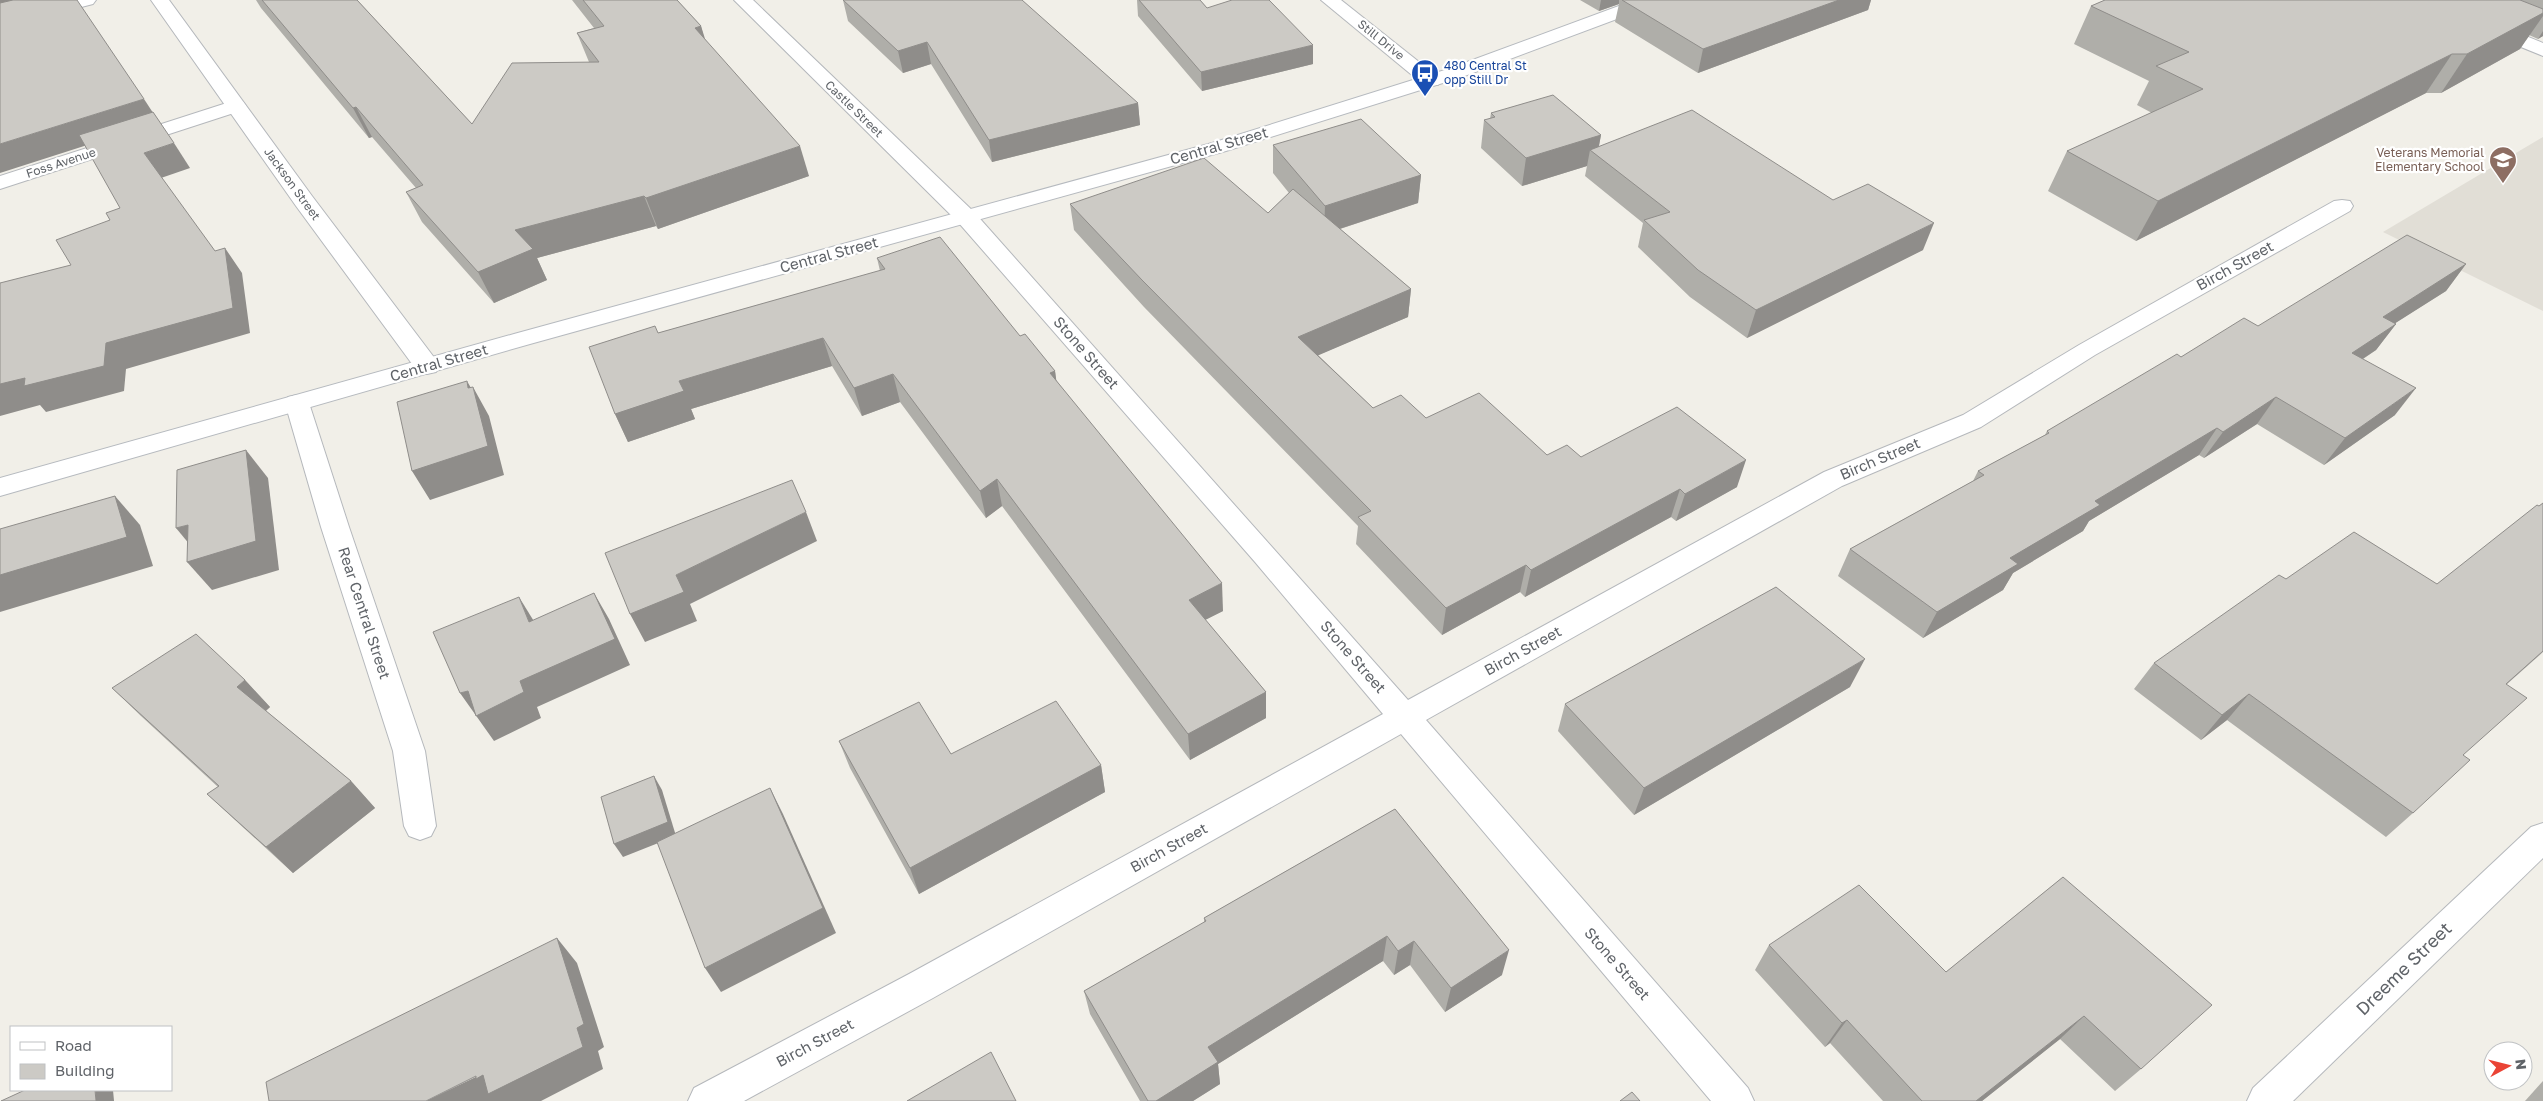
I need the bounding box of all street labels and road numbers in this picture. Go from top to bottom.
street label: Still Drive [1355,16,1408,63]
street label: Castle Street [822,77,887,140]
street label: Central Street [1168,122,1270,168]
street label: Foss Avenue [24,144,98,181]
street label: Jackson Street [261,144,324,223]
street label: Central Street [778,232,880,276]
street label: Birch Street [2193,237,2276,294]
street label: Stone Street [1050,312,1123,392]
street label: Central Street [388,339,490,385]
street label: Birch Street [1837,433,1922,483]
street label: Rear Central Street [335,544,395,681]
street label: Stone Street [1317,616,1390,696]
street label: Birch Street [1481,622,1564,679]
street label: Birch Street [1127,819,1210,876]
street label: Dreeme Street [2351,917,2456,1019]
street label: Stone Street [1581,923,1654,1003]
street label: Birch Street [773,1014,856,1070]

